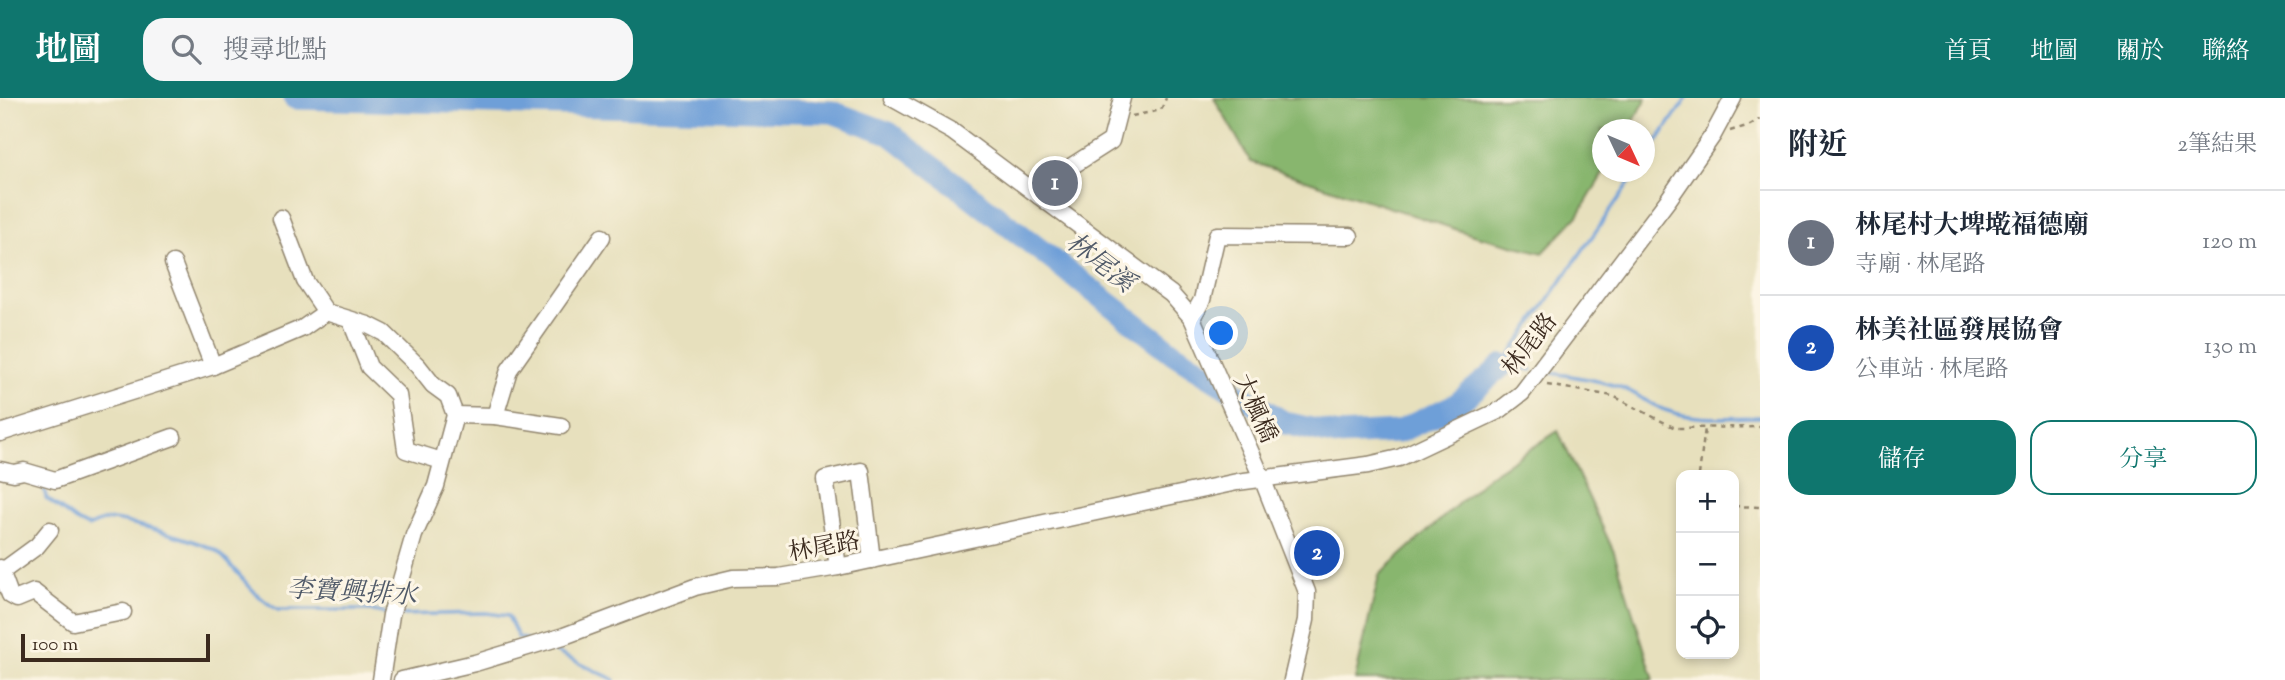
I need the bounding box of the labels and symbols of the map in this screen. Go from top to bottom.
north arrow [1592,119,1655,182]
pin: 1 [1032,157,1078,209]
water label: 林尾溪 [1057,225,1144,304]
street label: 林尾路 [1495,306,1566,384]
your location [1204,316,1238,350]
street label: 大楓橋 [1224,369,1284,449]
street label: 林尾路 [786,525,863,571]
pin: 2 [1294,527,1340,579]
water label: 李寶興排水 [286,572,421,616]
scale bar [21,631,210,663]

